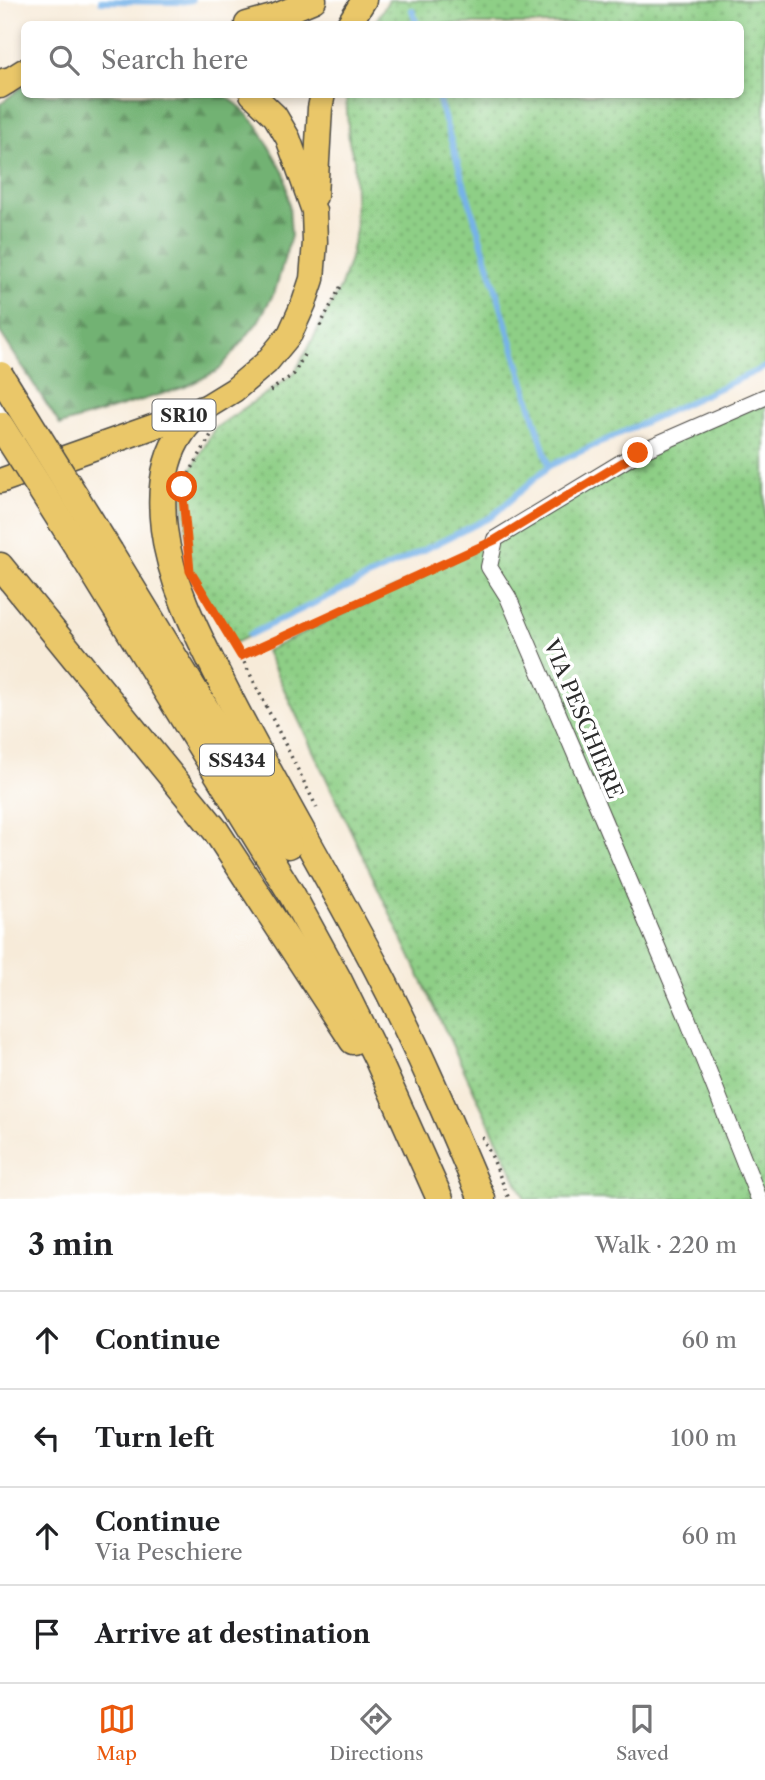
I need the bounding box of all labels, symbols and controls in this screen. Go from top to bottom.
search box [21,21,744,98]
icon: search [45,41,83,79]
text: Search here [101,44,248,76]
road number: SR10 [152,400,216,430]
route end [622,437,653,468]
route start [166,471,197,502]
street label: VIA PESCHIERE [538,634,628,802]
road number: SS434 [200,744,274,776]
text: 3 min [28,1226,114,1263]
text: Walk · 220 m [595,1231,737,1259]
icon: ahead [28,1321,66,1359]
text: Continue [95,1324,220,1356]
text: 60 m [681,1326,737,1354]
icon: left [28,1419,66,1457]
text: Turn left [95,1422,214,1454]
text: 100 m [671,1424,737,1452]
text: Continue [95,1506,220,1538]
icon: ahead [28,1517,66,1555]
text: 60 m [681,1522,737,1550]
text: Via Peschiere [95,1538,243,1566]
icon: arrive [28,1615,66,1653]
text: Arrive at destination [95,1618,370,1650]
tab: Map [96,1700,137,1765]
tab: Directions [330,1700,423,1765]
tab: Saved [616,1700,669,1765]

